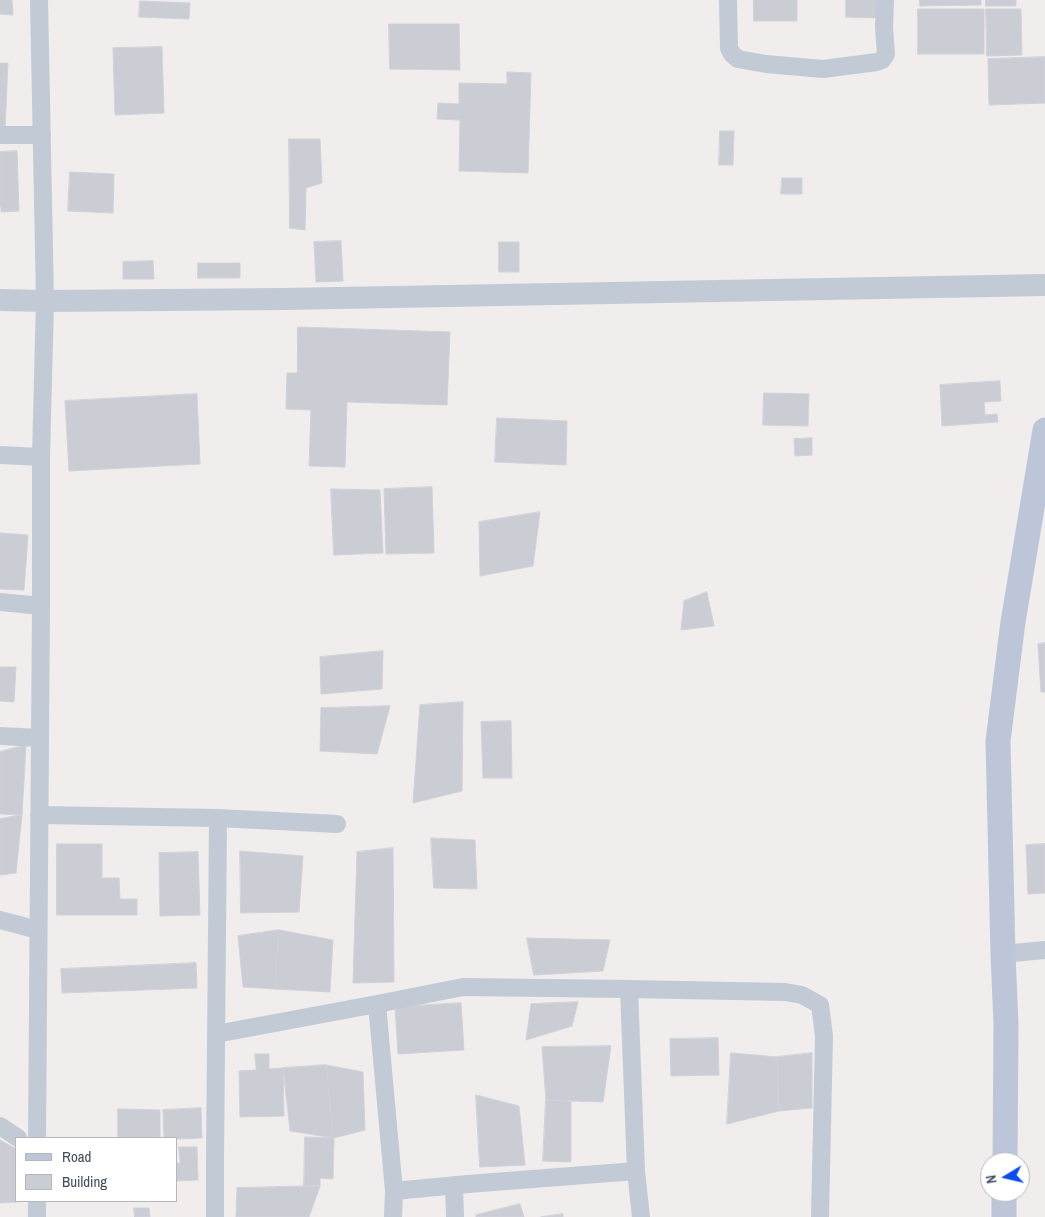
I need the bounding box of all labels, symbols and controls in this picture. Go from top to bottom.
legend [15,1137,178,1202]
text: Road [62,1146,91,1167]
north arrow [980,1152,1030,1202]
text: Building [62,1171,107,1192]
text: N [982,1174,1001,1185]

